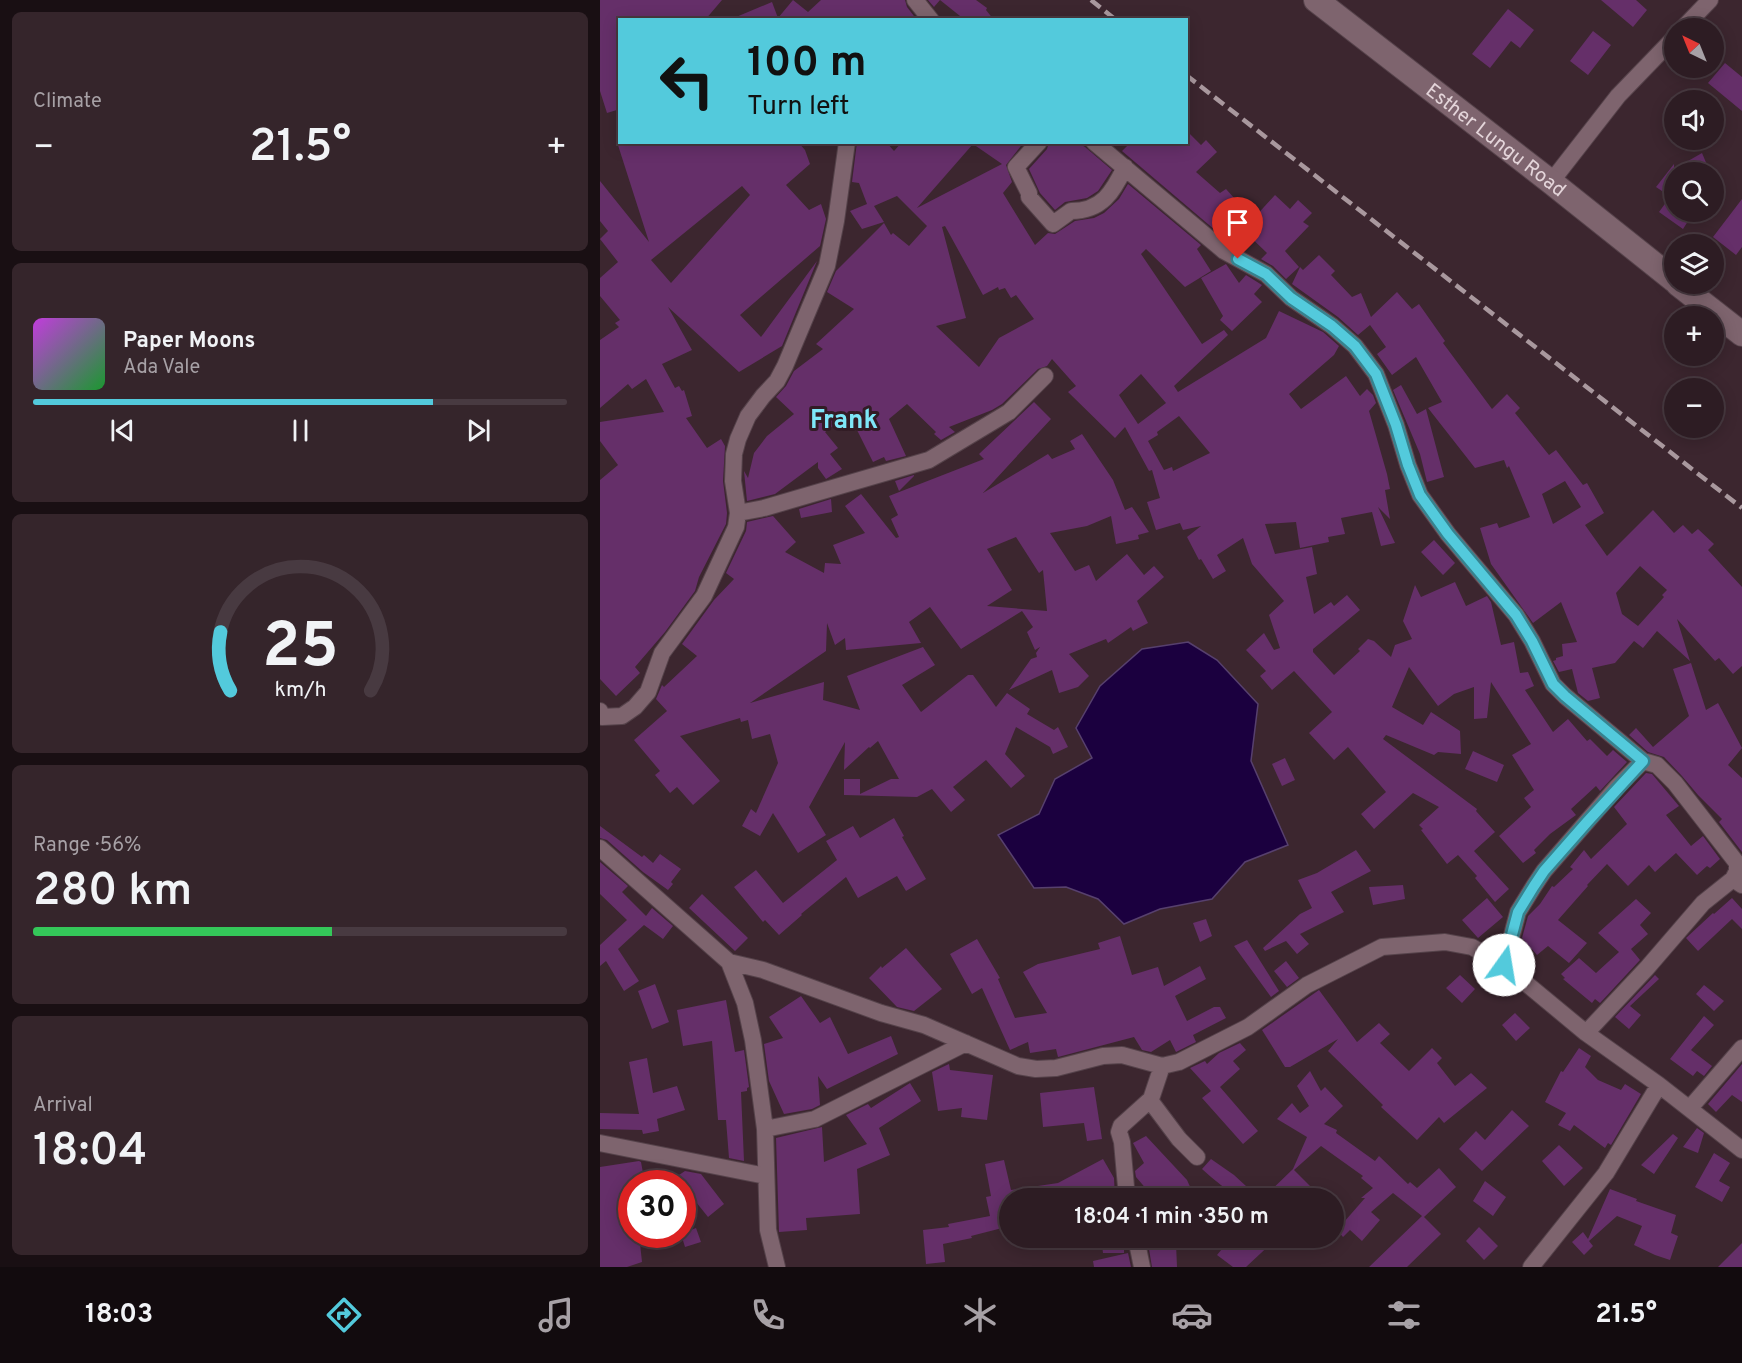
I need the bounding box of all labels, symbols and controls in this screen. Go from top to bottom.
north arrow [1664,18,1724,78]
map controls [1664,18,1724,438]
text: 100 m [747,38,866,91]
icon: left [648,42,726,120]
street label: Esther Lungu Road [1420,79,1570,204]
text: Climate [33,89,102,115]
text: Turn left [747,90,849,124]
button: sound [1664,90,1724,150]
text: 21.5° [249,120,351,177]
text: − [33,128,54,170]
text: + [546,128,567,170]
button: search [1664,162,1724,222]
pin [1212,197,1263,259]
icon: arrive [1221,206,1254,239]
button: layers [1664,234,1724,294]
button: + [1664,306,1724,366]
text: Paper Moons [123,328,255,355]
text: Ada Vale [123,355,200,381]
button: − [1664,378,1724,438]
district label: Frank [810,405,878,438]
icon: previous [106,414,139,447]
icon: pause [284,414,317,447]
icon: next [462,414,495,447]
text: 25 [262,610,338,689]
text: km/h [274,677,326,704]
text: Range · 56% [33,833,142,859]
text: 280 km [33,864,192,921]
position arrow [1472,933,1536,997]
text: Arrival [33,1093,93,1119]
text: 18:04 [33,1124,147,1181]
speed limit sign: 30 [618,1170,696,1248]
text: 18:04 · 1 min · 350 m [1074,1204,1269,1231]
icon: directions [323,1294,365,1336]
icon: music [535,1294,577,1336]
icon: phone [747,1294,789,1336]
icon: climate [959,1294,1001,1336]
icon: car [1171,1294,1213,1336]
icon: filters [1383,1294,1425,1336]
text: 18:03 [85,1298,153,1332]
text: 21.5° [1595,1298,1657,1332]

